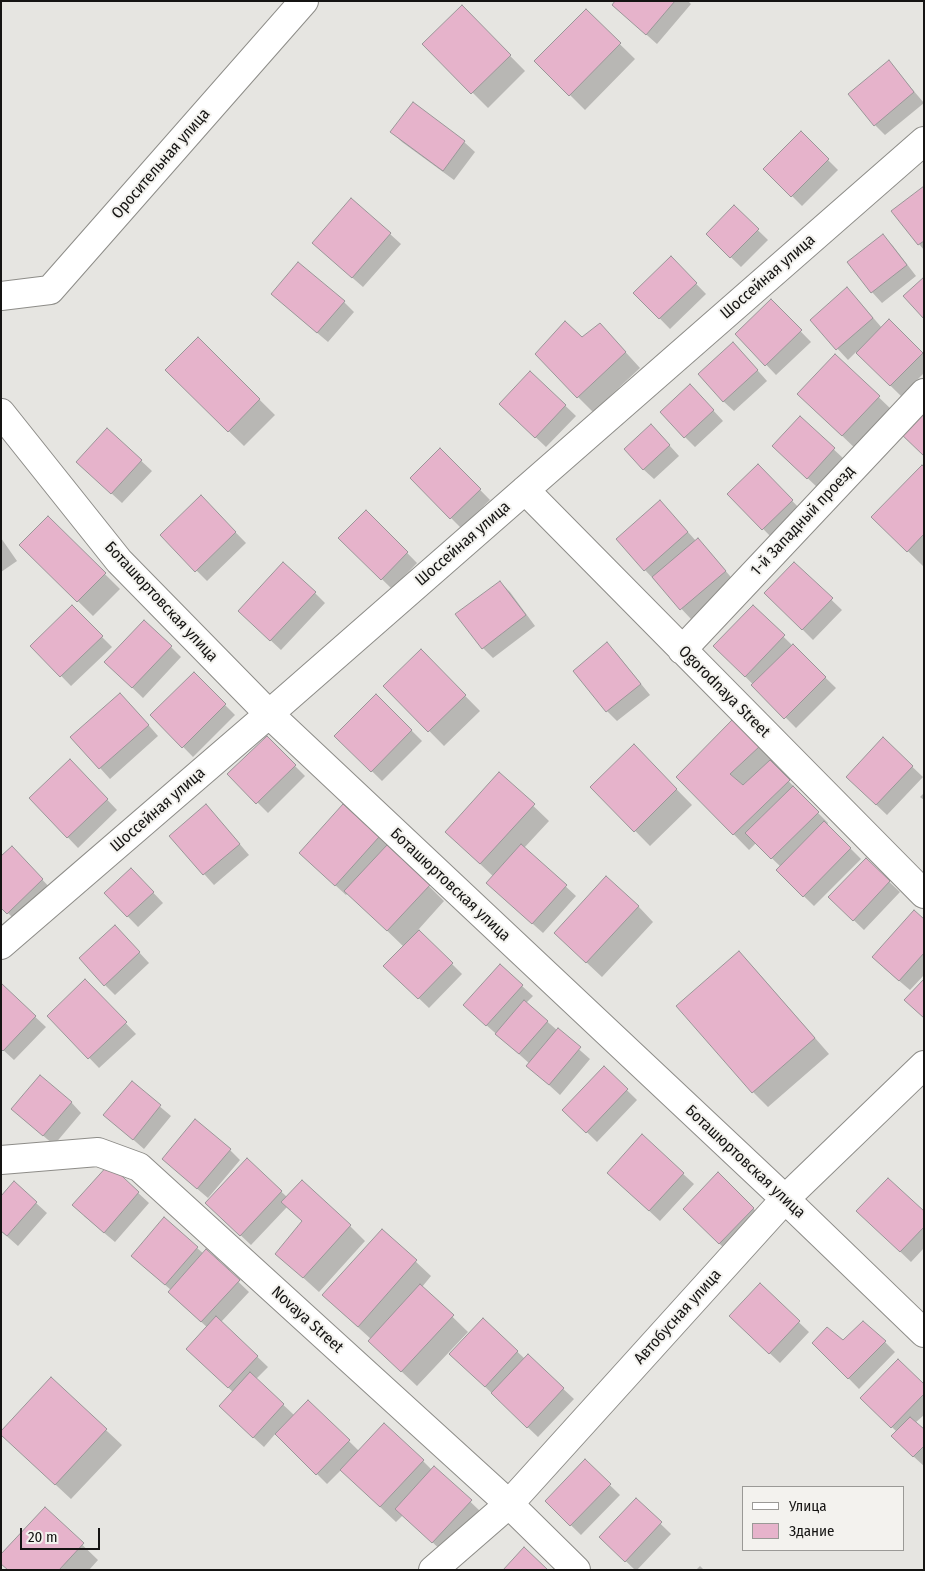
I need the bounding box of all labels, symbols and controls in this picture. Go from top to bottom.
street label: Оросительная улица [108,105,214,223]
street label: Шоссейная улица [717,231,819,323]
street label: 1-й Западный проезд [747,462,859,580]
street label: Шоссейная улица [412,498,514,590]
street label: Боташюртовская улица [100,538,222,666]
street label: Ogorodnaya Street [674,642,774,742]
street label: Шоссейная улица [107,764,209,856]
street label: Боташюртовская улица [386,824,514,946]
street label: Боташюртовская улица [681,1101,809,1223]
street label: Автобусная улица [630,1266,726,1368]
street label: Novaya Street [267,1283,347,1357]
legend [742,1486,905,1551]
text: Улица [789,1497,827,1515]
scale bar [22,1518,102,1550]
text: Здание [789,1522,835,1540]
text: 20 m [28,1528,58,1546]

